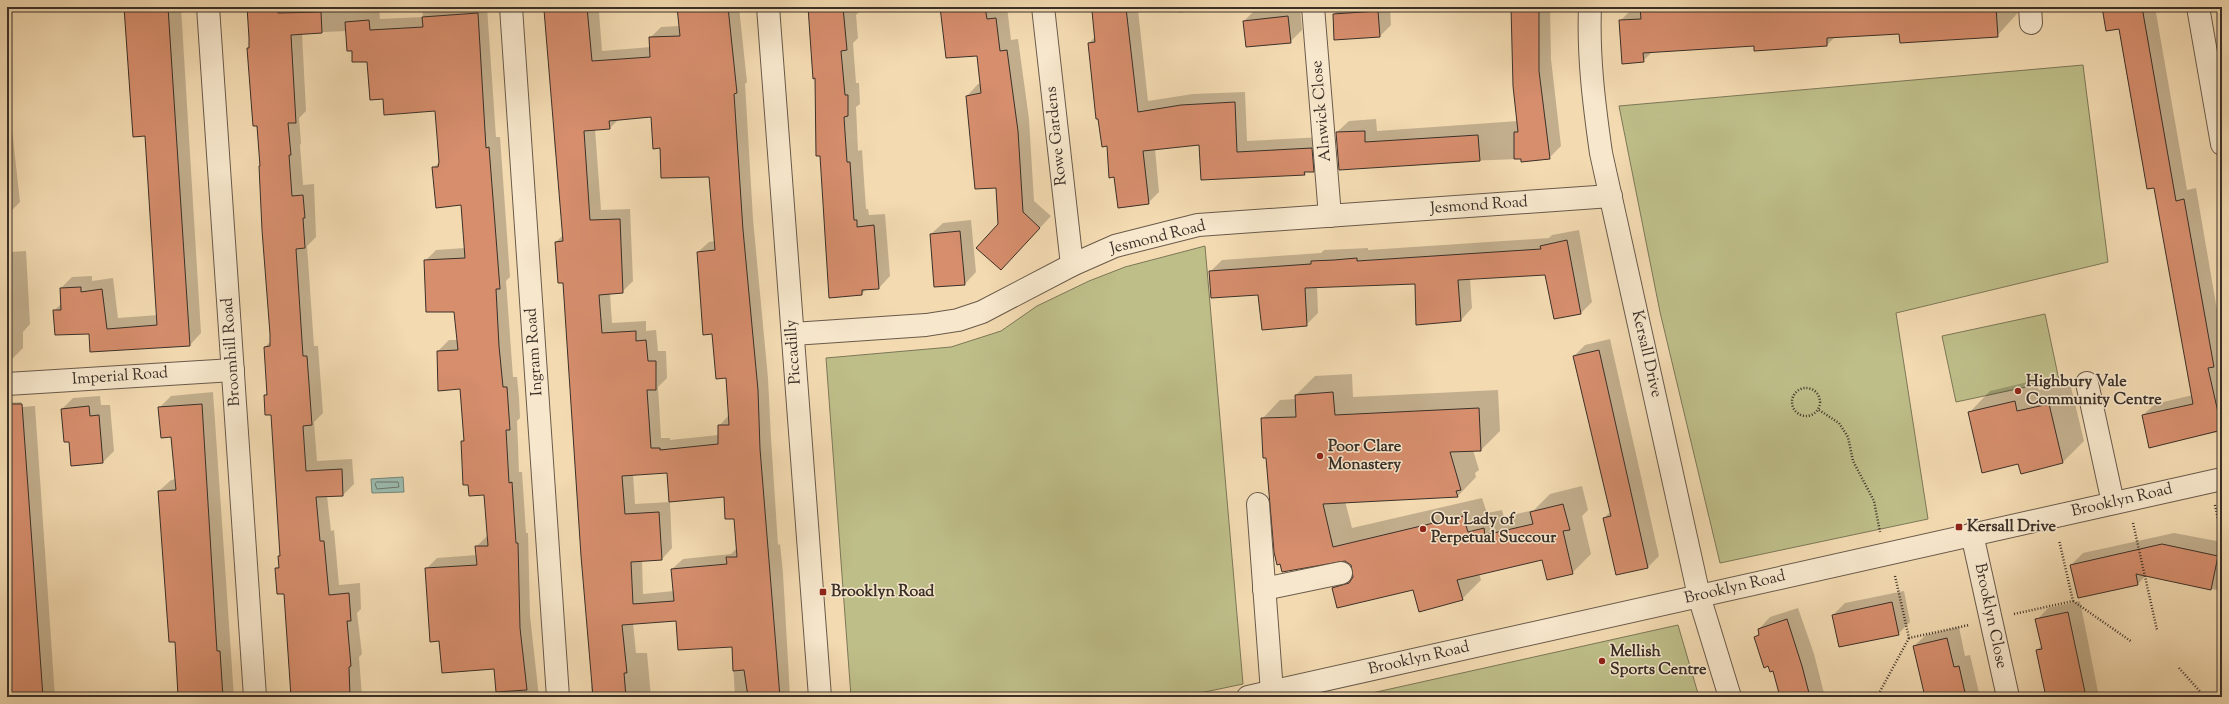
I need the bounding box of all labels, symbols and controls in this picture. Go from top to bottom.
street label: Alnwick Close [1306,59,1338,163]
street label: Rowe Gardens [1040,85,1074,187]
street label: Jesmond Road [1428,191,1529,221]
street label: Jesmond Road [1107,215,1208,261]
street label: Broomhill Road [217,297,247,407]
street label: Ingram Road [520,307,550,397]
street label: Kersall Drive [1625,308,1667,400]
street label: Piccadilly [780,319,808,385]
street label: Imperial Road [71,362,169,392]
place label: Highbury Vale Community Centre [2026,371,2162,412]
marker: Highbury Vale Community Centre [2013,386,2023,396]
place label: Poor Clare Monastery [1328,436,1402,477]
marker: Poor Clare Monastery [1315,451,1325,461]
street label: Brooklyn Road [2069,478,2175,524]
place label: Our Lady of Perpetual Succour [1431,509,1557,550]
place label: Kersall Drive [1967,516,2056,539]
marker: Kersall Drive [1954,522,1964,532]
marker: Our Lady of Perpetual Succour [1418,524,1428,534]
street label: Brooklyn Close [1968,561,2012,671]
street label: Brooklyn Road [1682,565,1788,611]
place label: Brooklyn Road [831,581,935,604]
marker: Brooklyn Road [818,587,828,597]
street label: Brooklyn Road [1366,636,1472,682]
place label: Mellish Sports Centre [1610,641,1707,682]
marker: Mellish Sports Centre [1597,656,1607,666]

